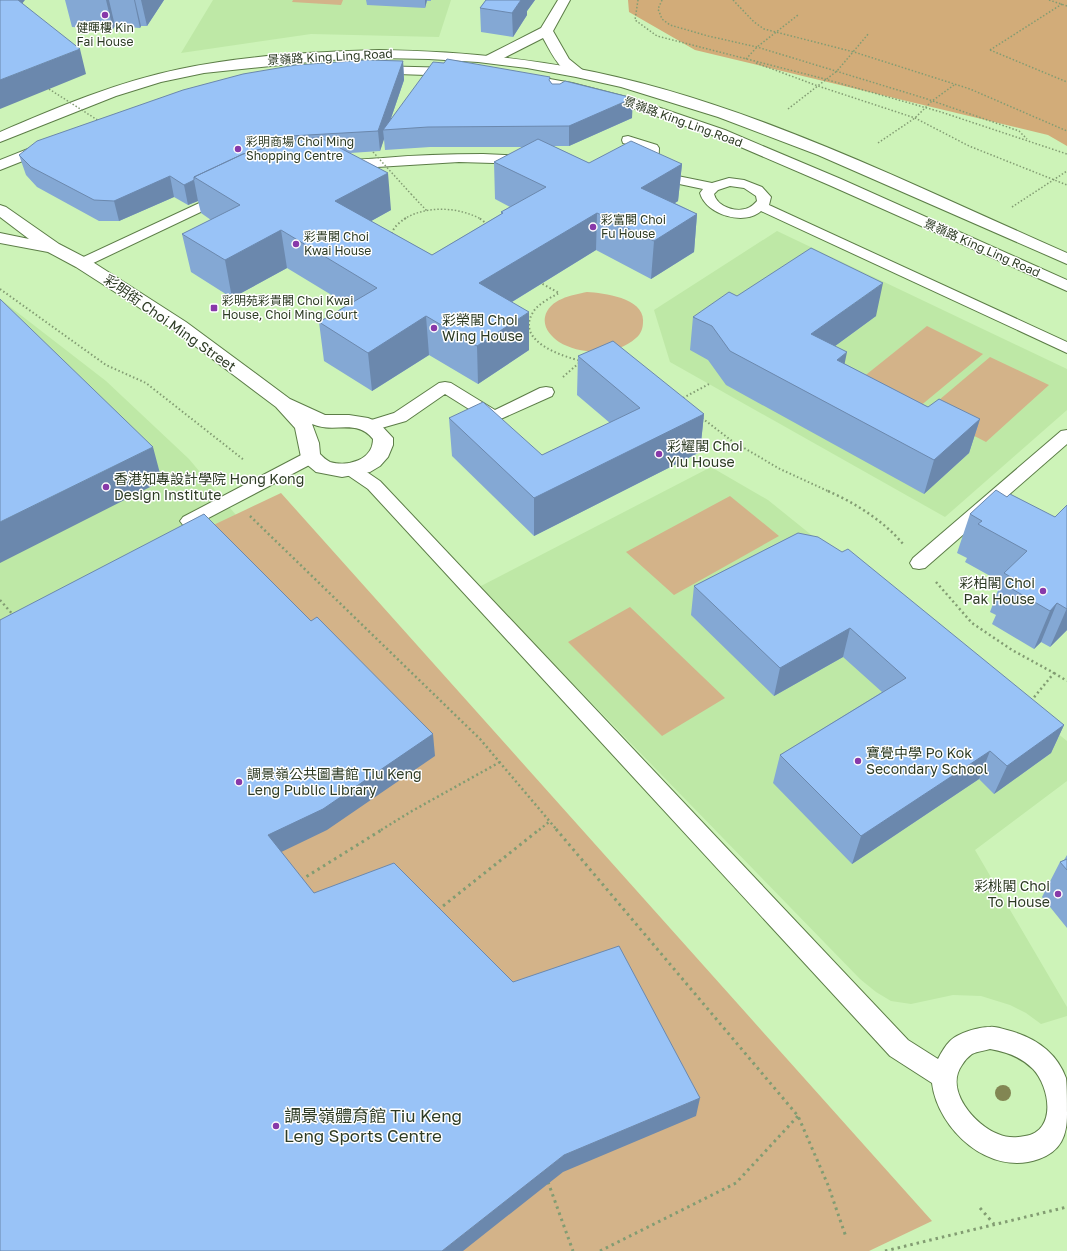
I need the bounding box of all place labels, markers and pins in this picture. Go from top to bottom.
marker: 健暉樓 Kin Fai House [100,10,110,20]
place label: 健暉樓 Kin Fai House [76,20,134,49]
place label: 彩明商場 Choi Ming Shopping Centre [246,134,354,163]
marker: 彩明商場 Choi Ming Shopping Centre [233,144,243,154]
place label: 彩富閣 Choi Fu House [601,212,666,241]
marker: 彩富閣 Choi Fu House [588,222,598,232]
place label: 彩貴閣 Choi Kwai House [304,229,371,258]
marker: 彩貴閣 Choi Kwai House [291,239,301,249]
place label: 彩明苑彩貴閣 Choi Kwai House, Choi Ming Court [222,293,358,322]
marker: 彩明苑彩貴閣 Choi Kwai House, Choi Ming Court [209,303,219,313]
place label: 彩榮閣 Choi Wing House [442,311,523,344]
marker: 彩榮閣 Choi Wing House [429,323,439,333]
place label: 彩耀閣 Choi Yiu House [667,437,743,470]
marker: 彩耀閣 Choi Yiu House [654,449,664,459]
place label: 香港知專設計學院 Hong Kong Design Institute [114,470,304,503]
marker: 香港知專設計學院 Hong Kong Design Institute [101,482,111,492]
place label: 彩柏閣 Choi Pak House [959,574,1035,607]
marker: 彩柏閣 Choi Pak House [1038,586,1048,596]
place label: 寶覺中學 Po Kok Secondary School [866,744,988,777]
marker: 寶覺中學 Po Kok Secondary School [853,756,863,766]
place label: 調景嶺公共圖書館 Tiu Keng Leng Public Library [247,765,422,798]
marker: 調景嶺公共圖書館 Tiu Keng Leng Public Library [234,777,244,787]
place label: 彩桃閣 Choi To House [974,877,1050,910]
marker: 彩桃閣 Choi To House [1053,889,1063,899]
place label: 調景嶺體育館 Tiu Keng Leng Sports Centre [284,1105,462,1146]
marker: 調景嶺體育館 Tiu Keng Leng Sports Centre [271,1121,281,1131]

